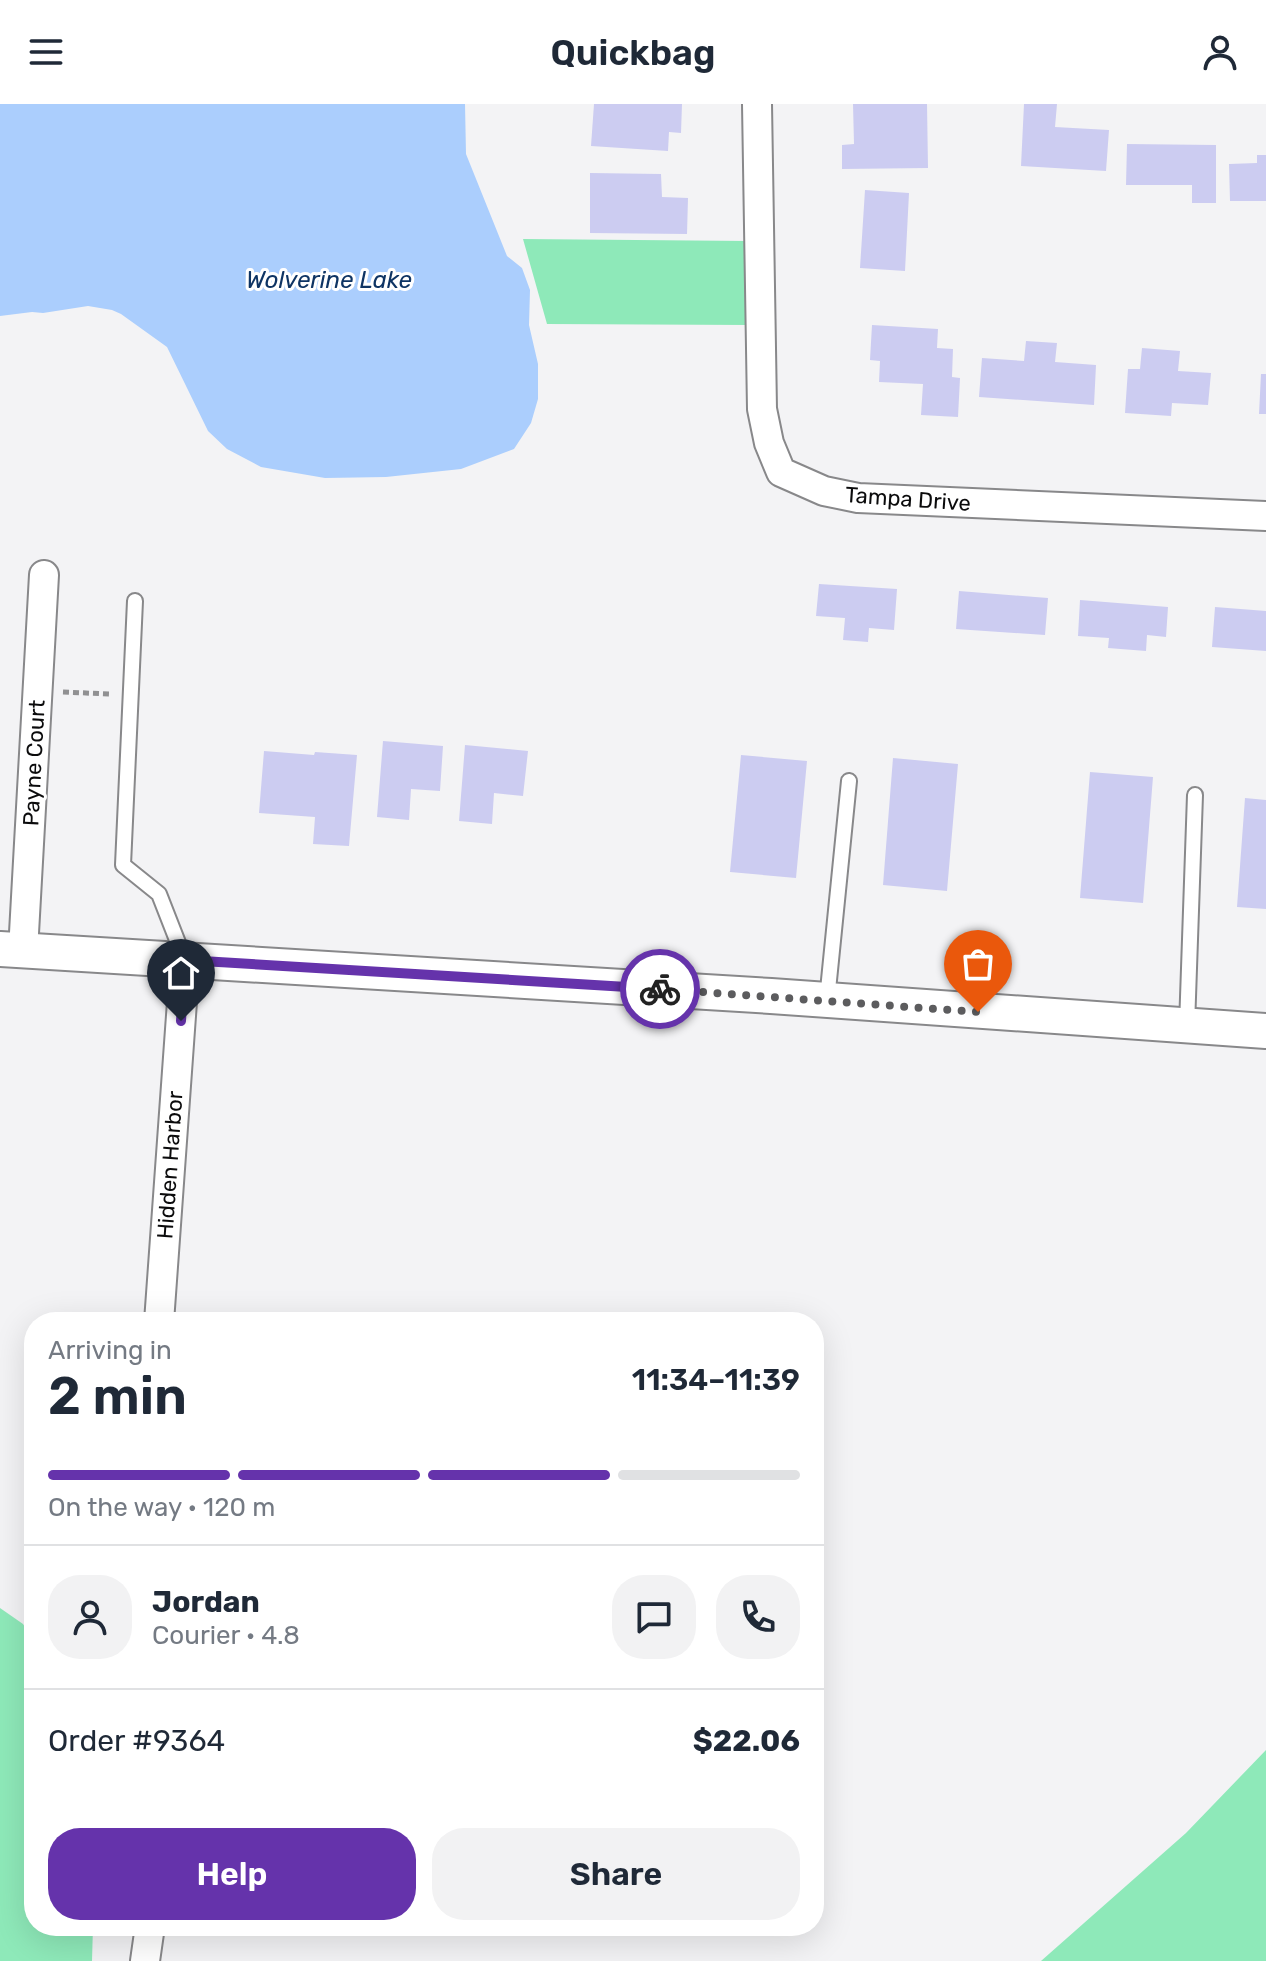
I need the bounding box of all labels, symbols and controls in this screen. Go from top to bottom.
icon: menu [24,30,68,74]
icon: person [1198,30,1242,74]
text: Quickbag [551,31,715,74]
water label: Wolverine Lake [246,266,412,294]
street label: Tampa Drive [844,481,972,517]
street label: Payne Court [17,699,51,827]
pin [944,930,1012,1012]
pin [147,939,215,1021]
icon: bag [956,942,1000,986]
courier [620,949,700,1029]
icon: home [159,951,203,995]
icon: bike [638,967,682,1011]
street label: Hidden Harbor [151,1089,189,1240]
text: Arriving in [48,1335,172,1366]
text: 11:34–11:39 [632,1362,800,1398]
text: 2 min [48,1365,187,1427]
text: On the way · 120 m [48,1492,275,1523]
button: person [48,1575,132,1659]
button: chat [612,1575,696,1659]
button: phone [716,1575,800,1659]
text: Jordan [152,1584,260,1620]
text: Courier · 4.8 [152,1620,300,1651]
text: Order #9364 [48,1723,225,1759]
text: $22.06 [693,1723,800,1759]
button: Help [48,1828,416,1920]
button: Share [432,1828,800,1920]

